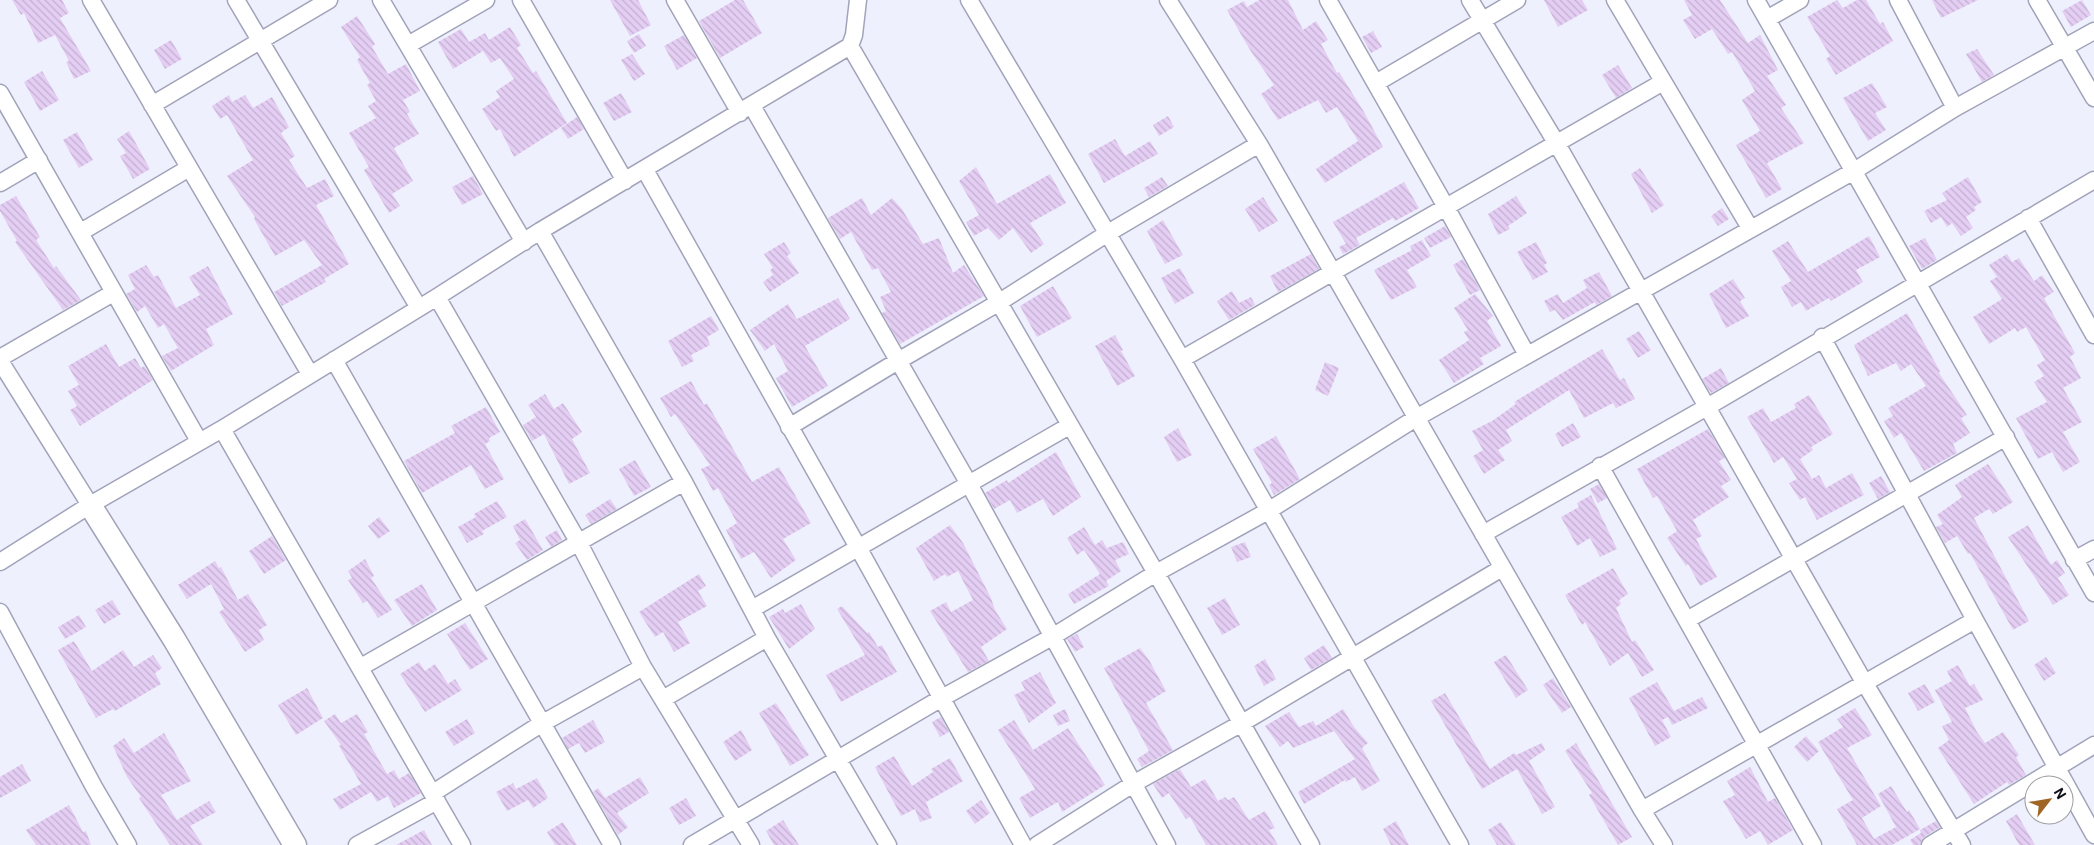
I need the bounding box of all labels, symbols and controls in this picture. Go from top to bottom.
north arrow [2024,775,2074,825]
text: N [2051,785,2070,802]

